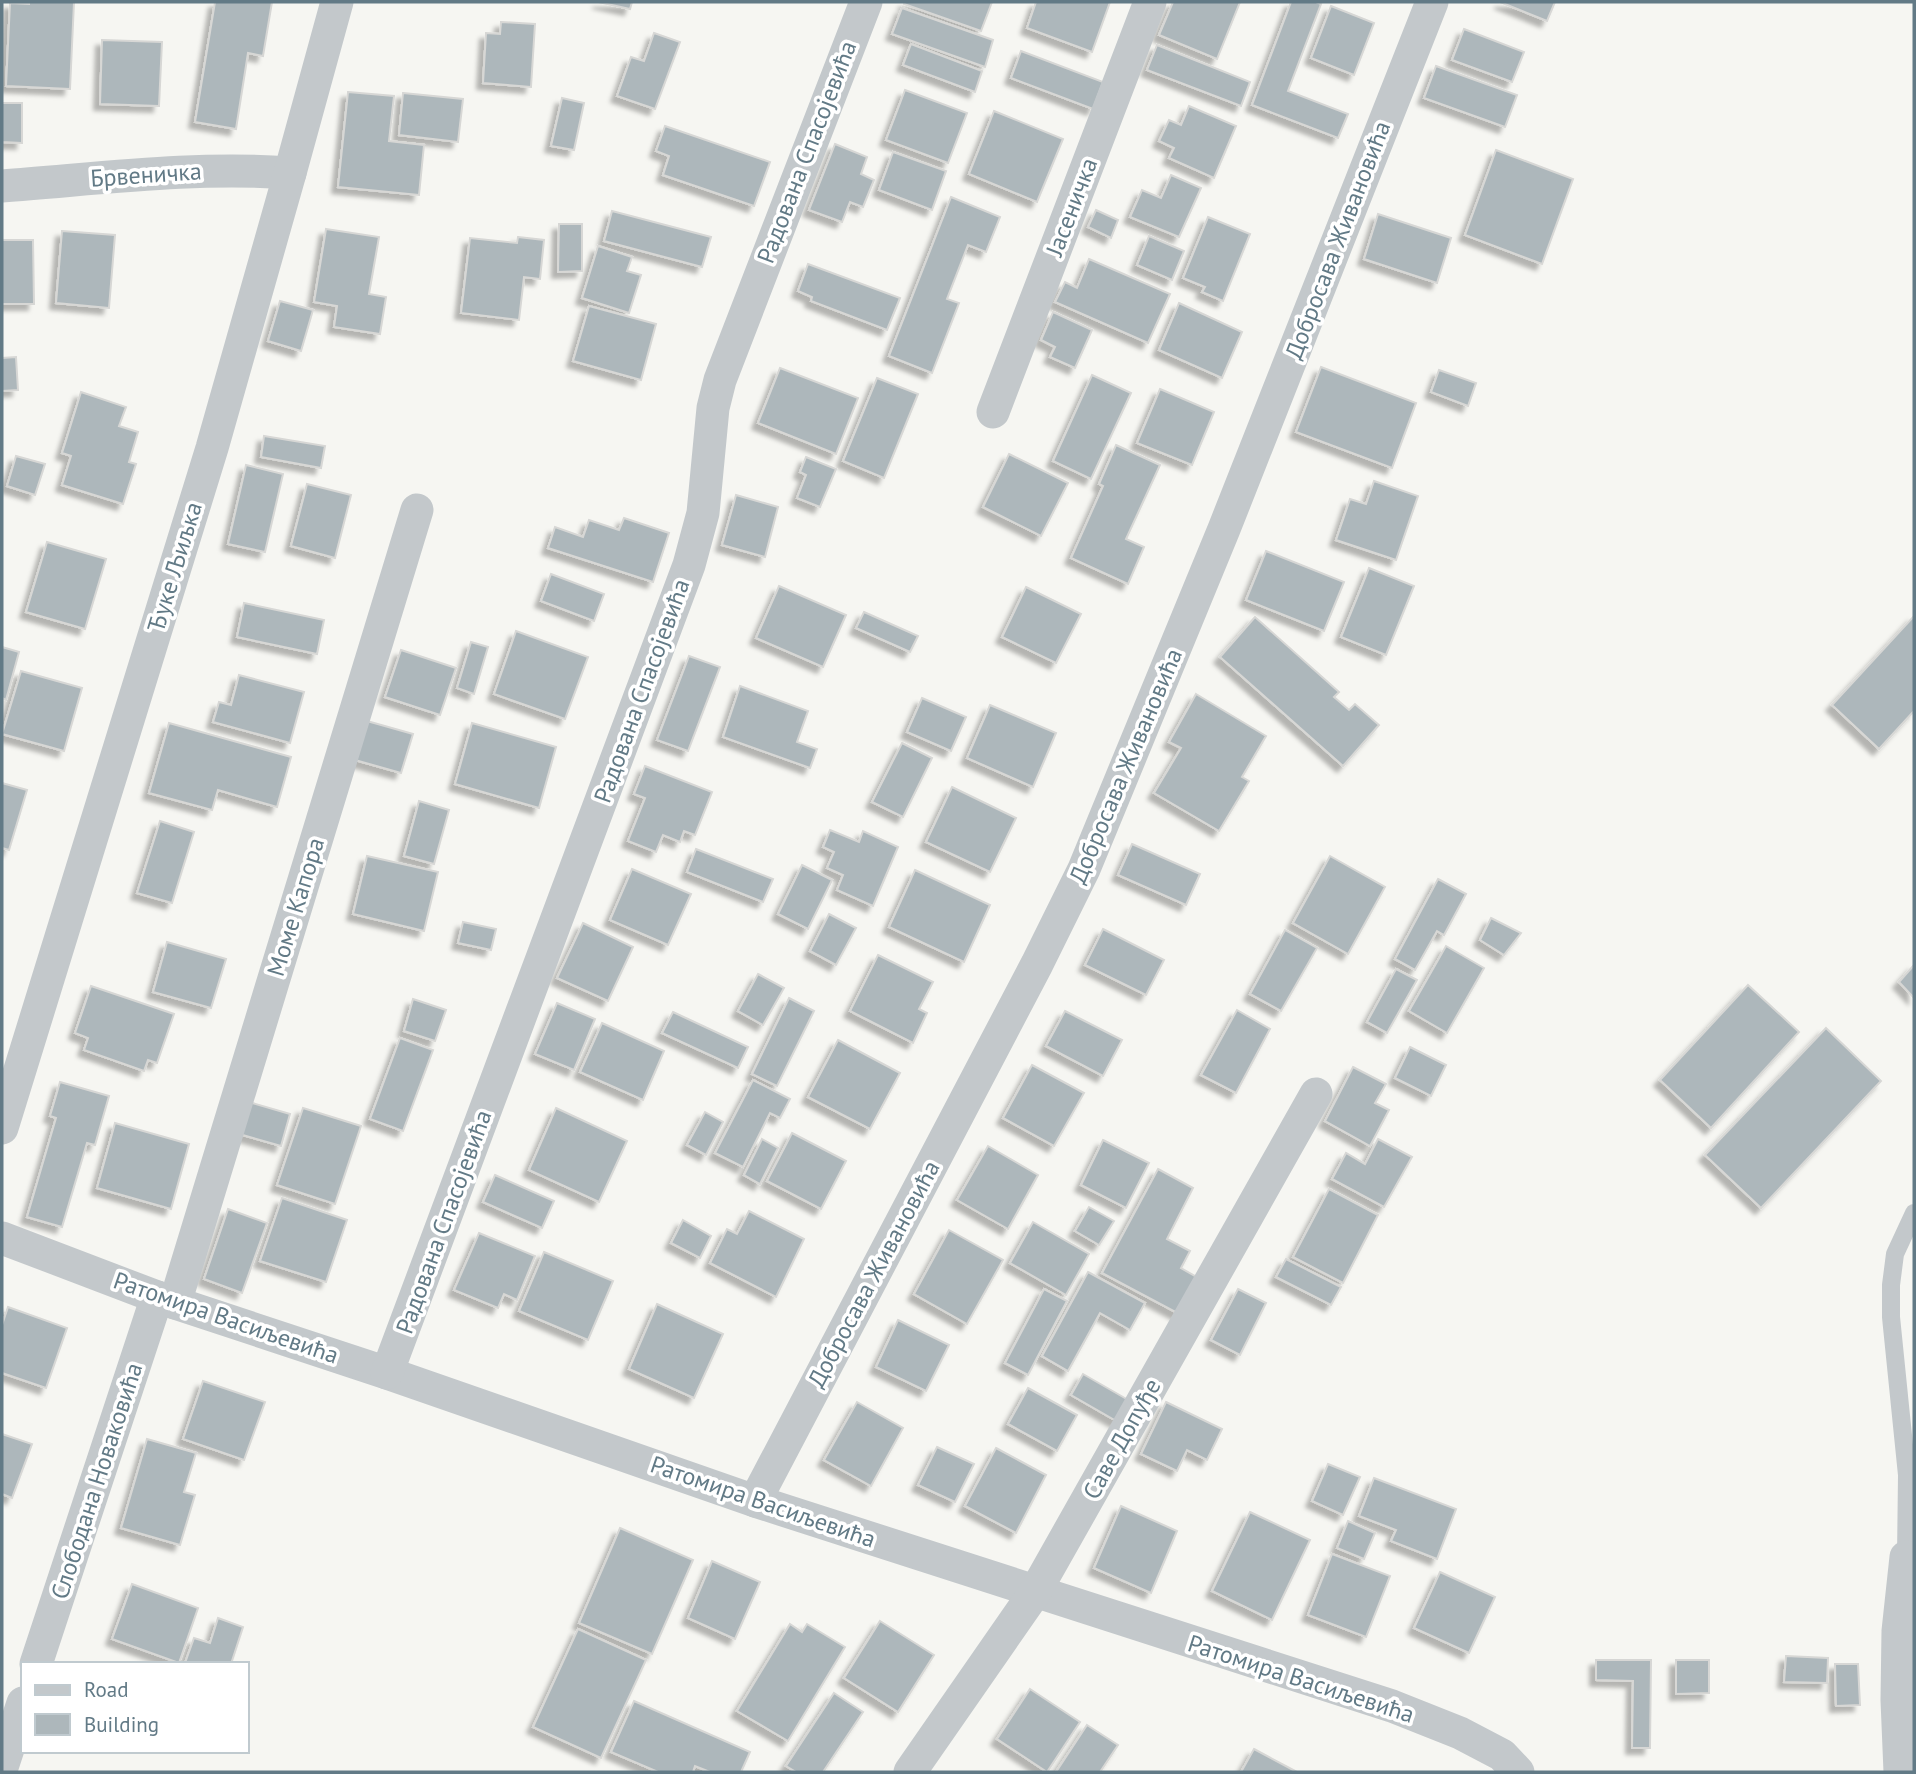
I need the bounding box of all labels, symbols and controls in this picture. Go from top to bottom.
street label: Радована Спасојевића [750,36,863,267]
street label: Добросава Живановића [1278,116,1397,363]
street label: Јасеничка [1038,153,1104,261]
street label: Брвеничка [89,155,203,194]
street label: Ђуке Љиљка [140,498,209,636]
street label: Радована Спасојевића [587,575,696,807]
street label: Добросава Живановића [1062,644,1189,888]
street label: Моме Капора [260,834,331,980]
street label: Радована Спасојевића [389,1106,498,1338]
street label: Добросава Живановића [801,1155,946,1392]
street label: Ратомира Васиљевића [110,1264,343,1371]
street label: Слободана Новаковића [44,1359,149,1603]
street label: Саве Допуђе [1076,1373,1167,1505]
street label: Ратомира Васиљевића [647,1448,880,1555]
street label: Ратомира Васиљевића [1184,1627,1418,1730]
legend [21,1662,248,1753]
text: Road [84,1676,128,1703]
text: Building [84,1711,159,1738]

